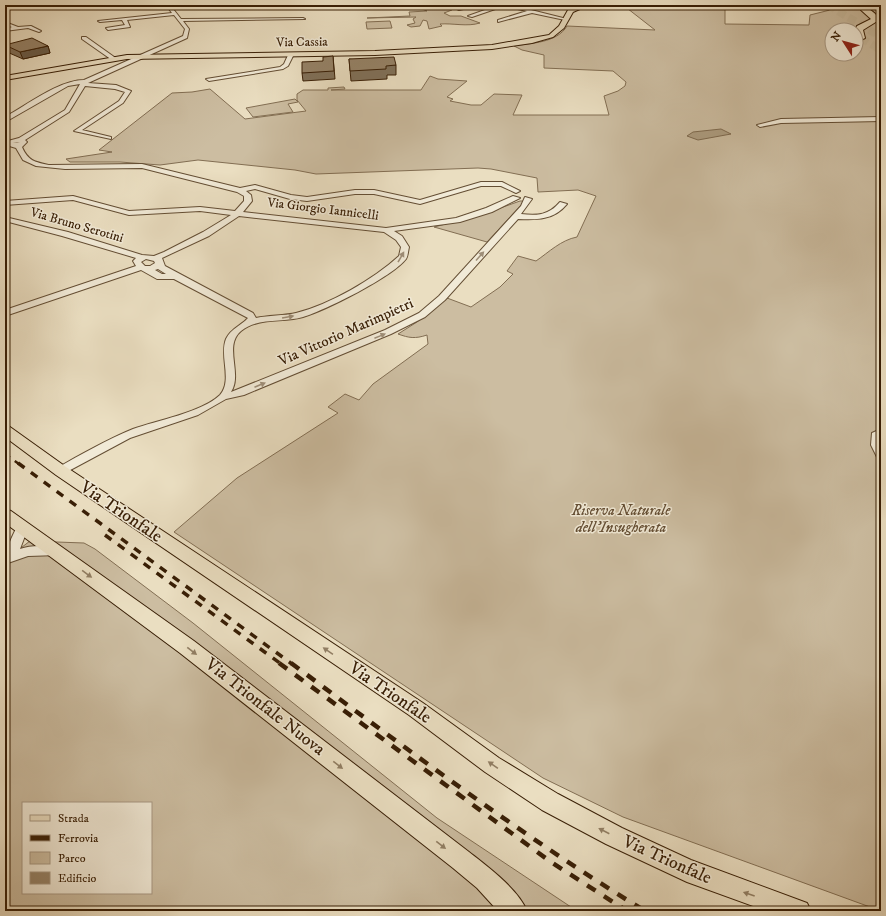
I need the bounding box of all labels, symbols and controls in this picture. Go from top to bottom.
north arrow [824,22,864,62]
text: N [828,29,845,44]
street label: Via Cassia [275,34,328,50]
street label: Via Giorgio Iannicelli [265,194,380,224]
street label: Via Bruno Serotini [28,204,125,246]
one-way arrow [398,251,405,263]
one-way arrow [475,251,485,261]
street label: Via Vittorio Marimpietri [275,294,416,371]
one-way arrow [282,314,294,320]
one-way arrow [374,332,386,338]
one-way arrow [254,382,265,388]
street label: Via Trionfale [75,476,166,548]
park label: Riserva Naturale dell'Insugherata [571,501,671,537]
one-way arrow [81,570,92,578]
one-way arrow [186,646,197,655]
one-way arrow [323,647,333,655]
street label: Via Trionfale Nuova [200,653,330,761]
street label: Via Trionfale [344,657,435,729]
one-way arrow [333,761,344,769]
one-way arrow [487,761,498,769]
legend [22,802,152,894]
text: Strada [58,811,90,826]
one-way arrow [599,828,610,834]
street label: Via Trionfale [618,830,715,889]
text: Ferrovia [58,831,99,846]
one-way arrow [436,840,447,849]
text: Parco [58,851,86,866]
text: Edificio [58,871,97,886]
one-way arrow [743,890,755,896]

